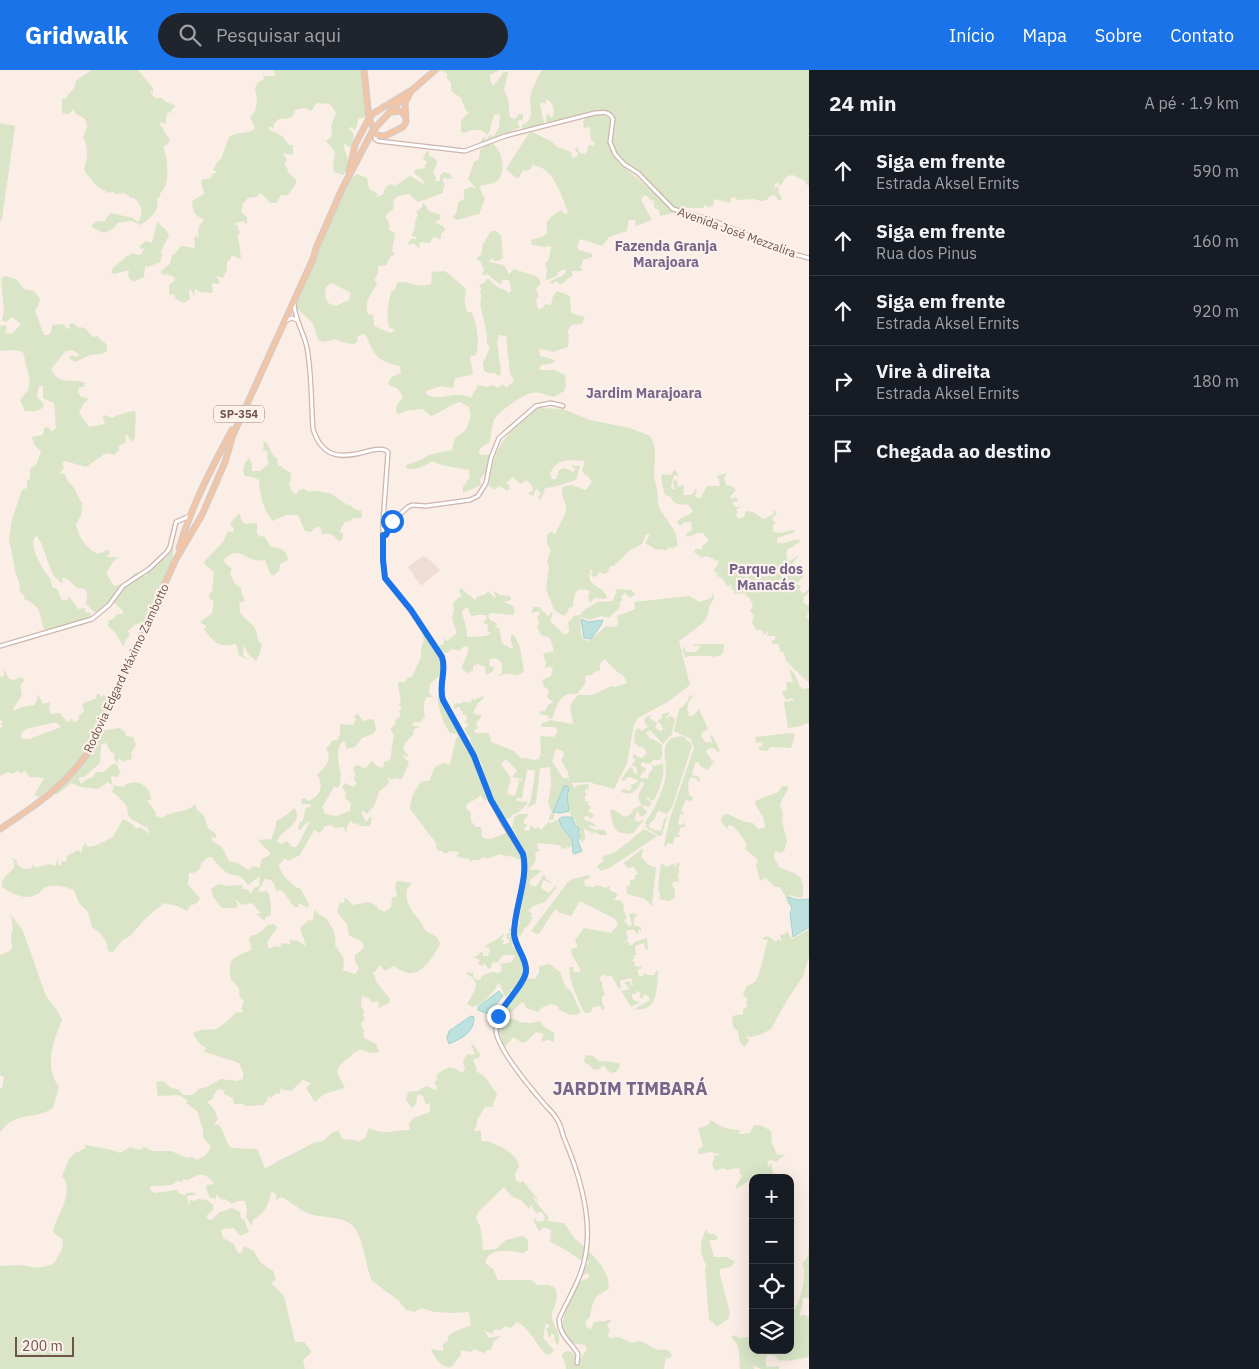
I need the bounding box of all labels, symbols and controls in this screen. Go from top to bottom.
search box [158,13,508,58]
text: Gridwalk [25,19,128,51]
icon: search [176,21,204,49]
text: Pesquisar aqui [216,23,341,47]
text: Início [949,24,995,47]
text: Mapa [1023,24,1067,47]
text: Sobre [1095,24,1142,47]
text: Contato [1170,24,1234,47]
text: 24 min [829,89,896,117]
text: A pé · 1.9 km [1144,93,1239,113]
text: Siga em frente [876,149,1006,173]
icon: ahead [829,157,857,185]
text: 590 m [1192,161,1239,181]
text: Estrada Aksel Ernits [876,173,1020,193]
street label: Avenida José Mezzalira [676,204,799,261]
text: Siga em frente [876,219,1006,243]
icon: ahead [829,227,857,255]
text: 160 m [1192,231,1239,251]
district label: Fazenda Granja Marajoara [615,237,717,271]
text: Rua dos Pinus [876,243,977,263]
text: Siga em frente [876,289,1006,313]
icon: ahead [829,297,857,325]
text: 920 m [1192,301,1239,321]
text: Estrada Aksel Ernits [876,313,1020,333]
text: Vire à direita [876,359,991,383]
icon: right [829,367,857,395]
text: 180 m [1192,371,1239,391]
text: Estrada Aksel Ernits [876,383,1020,403]
district label: Jardim Marajoara [586,384,702,402]
road number: SP-354 [214,406,264,422]
icon: arrive [829,437,857,465]
text: Chegada ao destino [876,439,1051,463]
route start [381,510,404,533]
district label: Parque dos Manacás [729,560,803,594]
street label: Rodovia Edgard Máximo Zambotto [80,581,172,755]
route end [487,1005,510,1028]
district label: JARDIM TIMBARÁ [553,1076,707,1100]
map controls [749,1174,794,1354]
button: + [749,1174,794,1219]
button: − [749,1219,794,1264]
button: locate [749,1264,794,1309]
button: layers [749,1309,794,1354]
scale bar [15,1334,74,1357]
text: 200 m [22,1337,63,1355]

